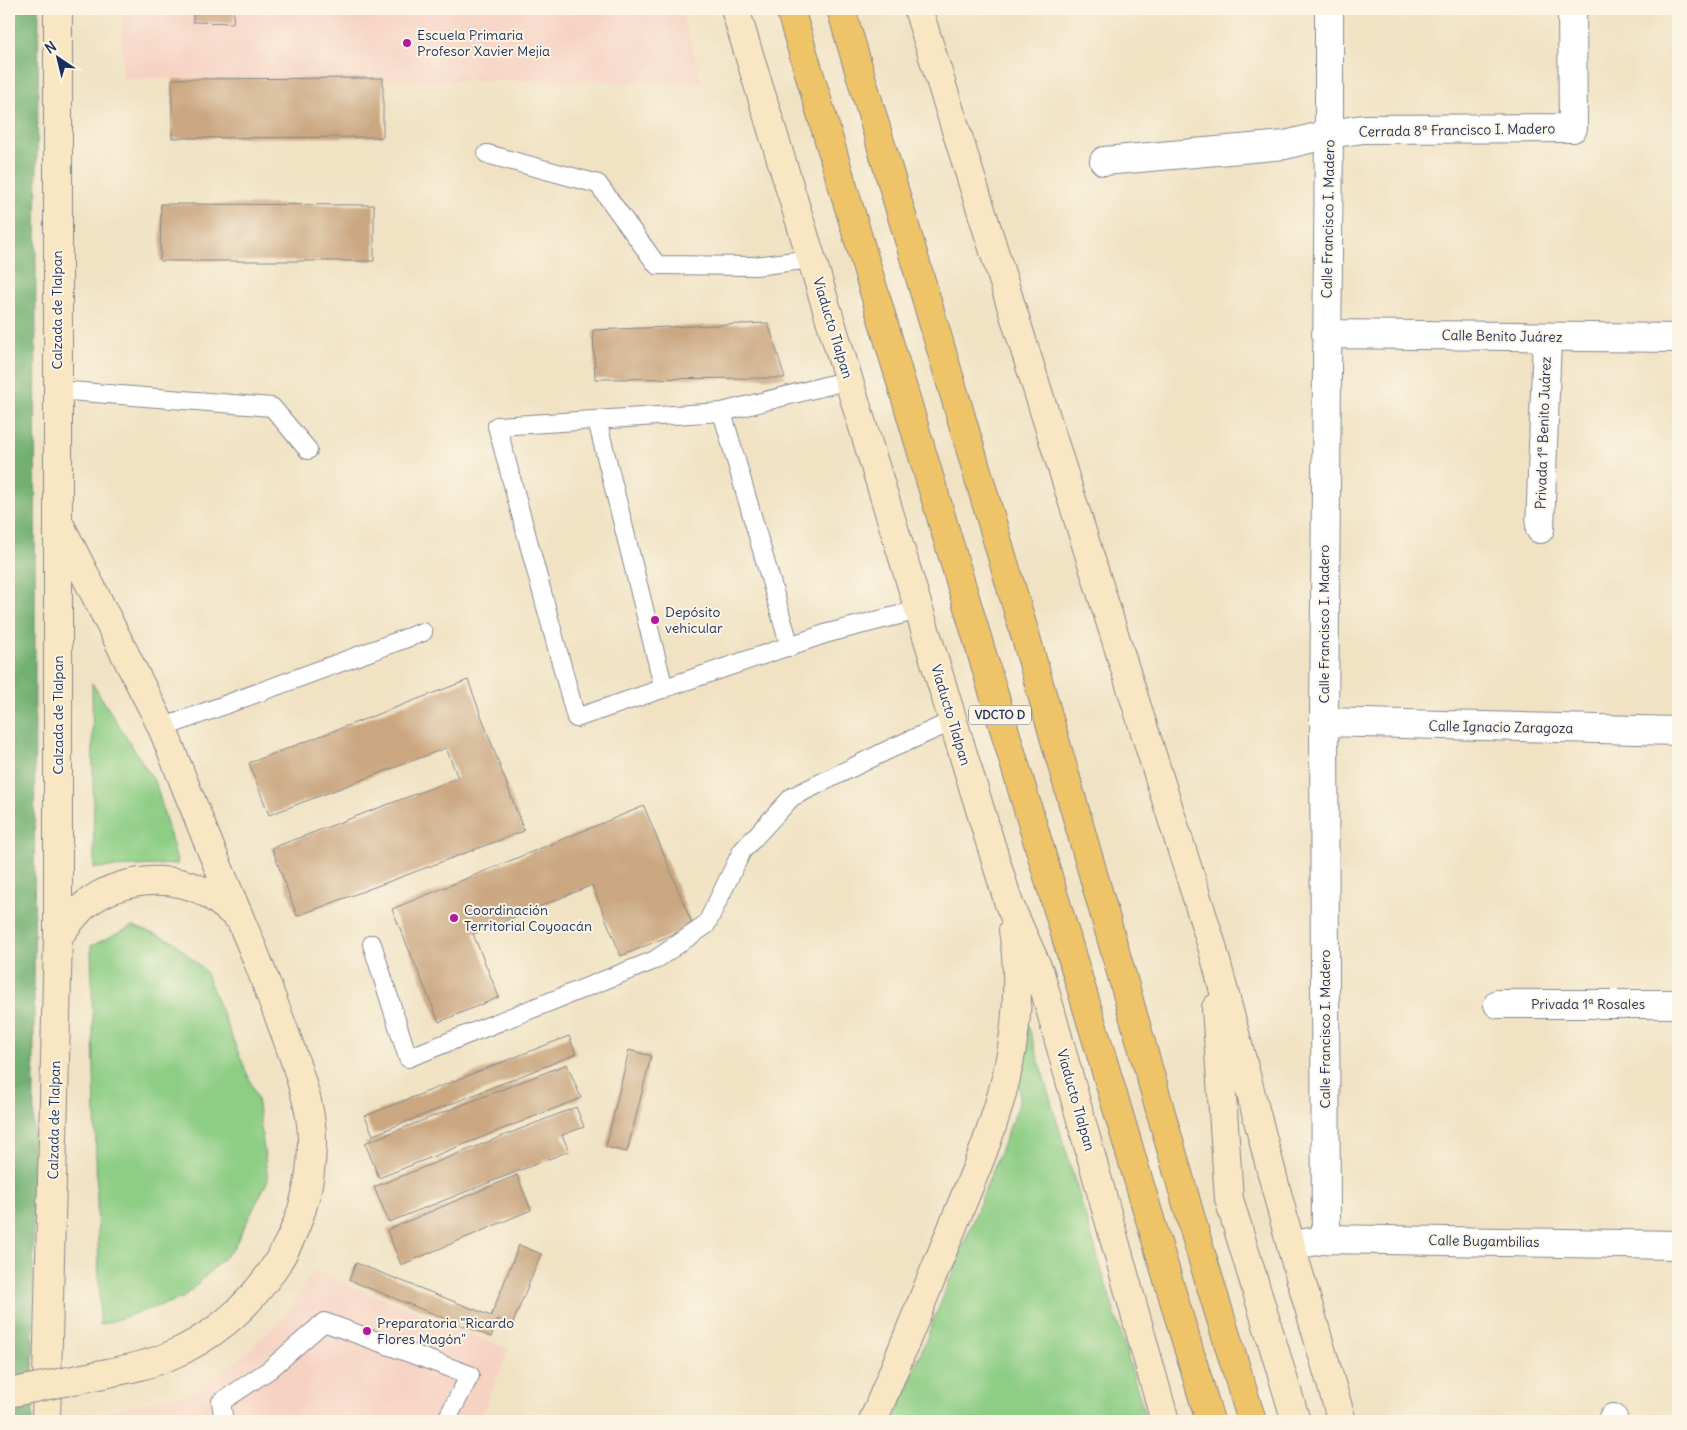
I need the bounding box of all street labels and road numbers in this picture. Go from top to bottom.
street label: Cerrada 8ª Francisco I. Madero [1358,119,1556,141]
street label: Calle Francisco I. Madero [1318,139,1338,299]
street label: Calzada de Tlalpan [48,250,66,370]
street label: Viaducto Tlalpan [809,275,857,381]
street label: Calle Benito Juárez [1441,326,1563,346]
street label: Privada 1ª Benito Juárez [1531,356,1555,510]
street label: Calle Francisco I. Madero [1315,544,1333,703]
street label: Calzada de Tlalpan [49,655,67,775]
street label: Viaducto Tlalpan [927,662,975,768]
road number: VDCTO D [969,706,1031,724]
street label: Calle Ignacio Zaragoza [1428,717,1574,737]
street label: Calle Francisco I. Madero [1316,949,1334,1108]
street label: Privada 1ª Rosales [1531,995,1645,1013]
street label: Viaducto Tlalpan [1053,1047,1099,1153]
street label: Calzada de Tlalpan [44,1060,64,1180]
street label: Calle Bugambilias [1428,1231,1540,1251]

